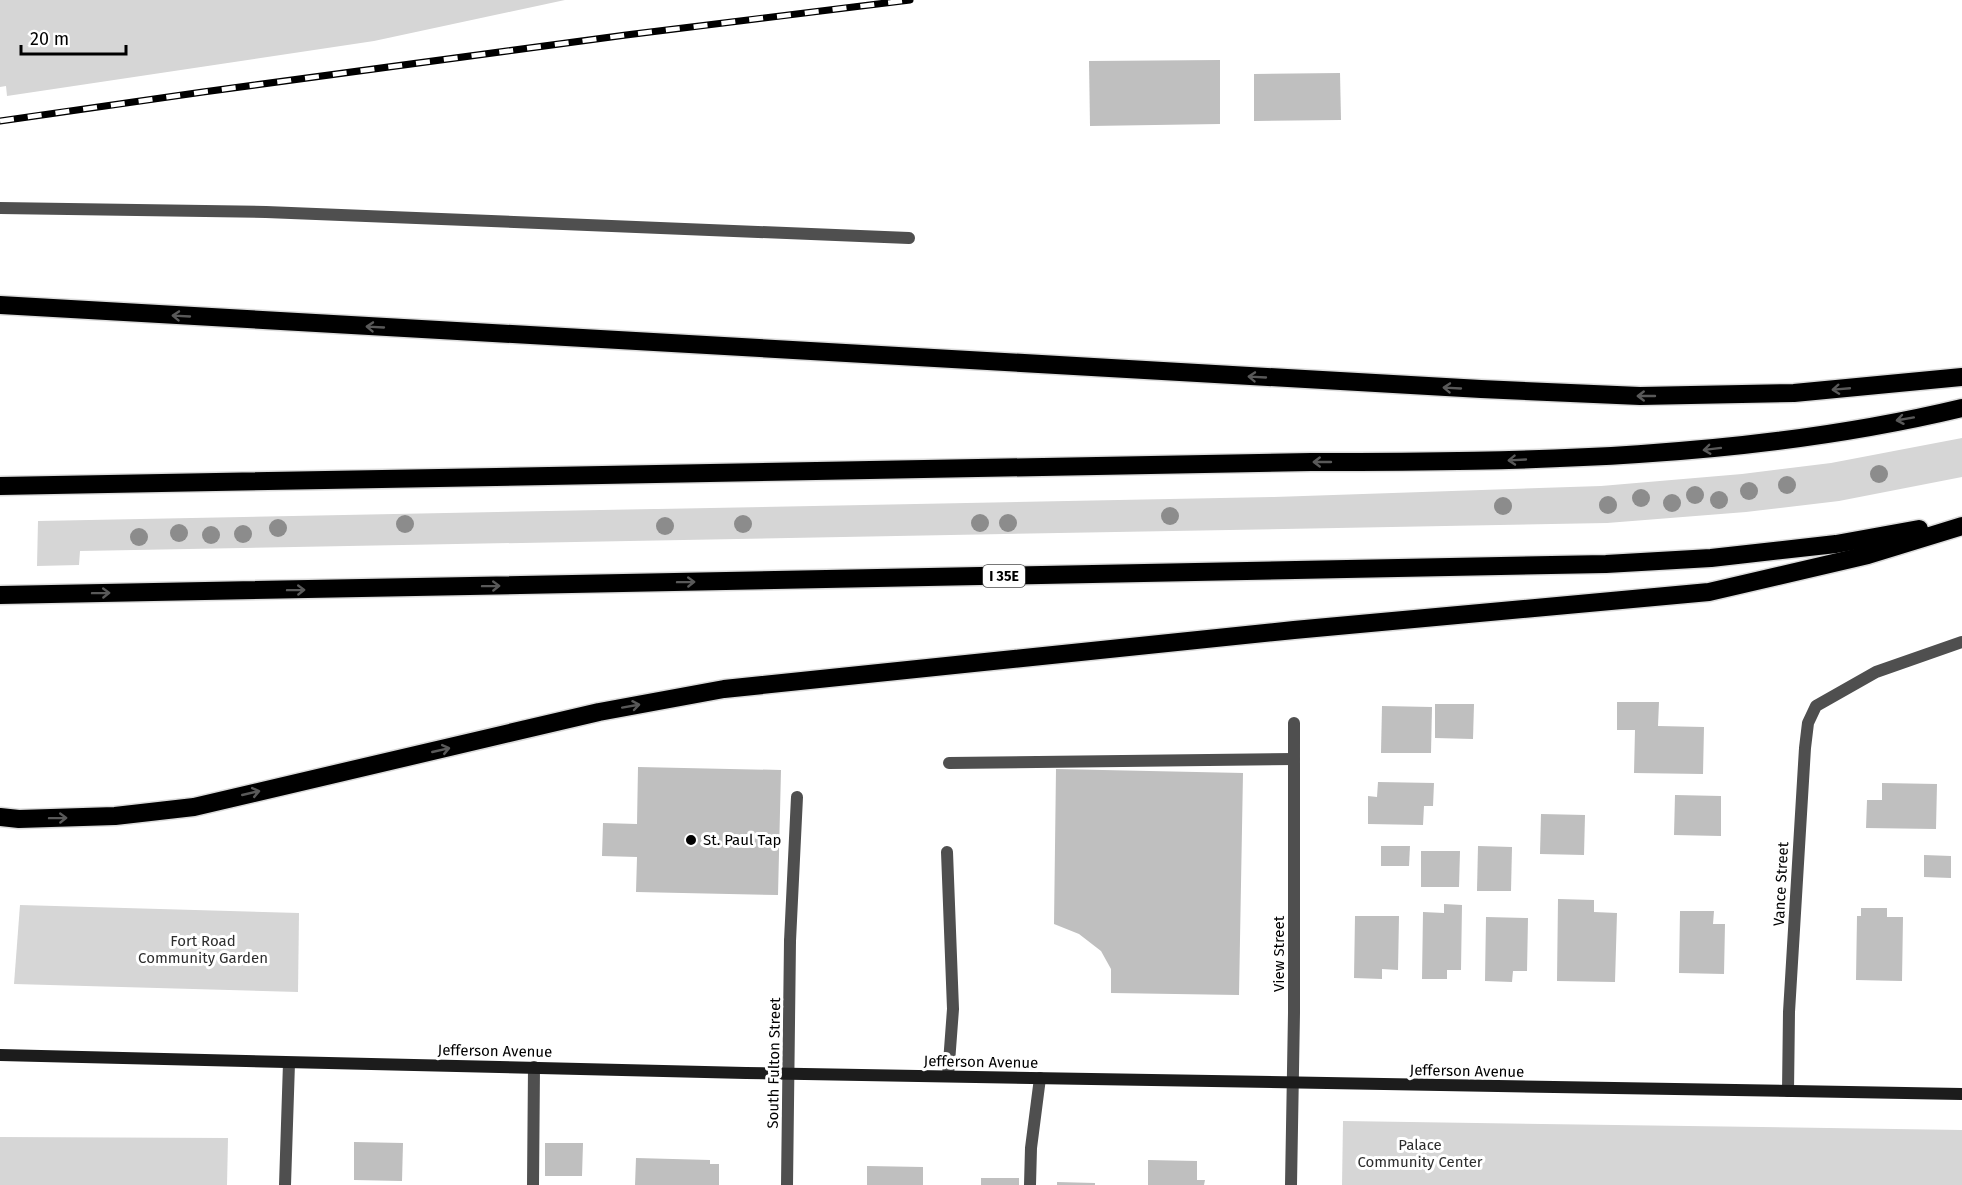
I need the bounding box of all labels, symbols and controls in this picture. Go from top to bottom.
scale bar [21,18,126,56]
text: 20 m [30,28,69,50]
one-way arrow [171,310,191,321]
one-way arrow [366,321,386,332]
one-way arrow [1247,371,1267,382]
one-way arrow [1442,382,1462,393]
one-way arrow [1832,384,1852,395]
one-way arrow [1637,390,1657,402]
one-way arrow [1895,414,1915,425]
one-way arrow [1703,443,1722,454]
one-way arrow [1508,454,1528,465]
one-way arrow [1313,456,1333,468]
road number: I 35E [983,565,1025,587]
one-way arrow [675,576,695,588]
one-way arrow [481,580,501,592]
one-way arrow [286,584,306,595]
one-way arrow [91,588,111,599]
one-way arrow [621,700,641,711]
one-way arrow [431,744,451,755]
one-way arrow [242,787,261,799]
one-way arrow [48,812,68,823]
place label: St. Paul Tap [703,831,781,849]
marker: St. Paul Tap [684,833,698,847]
street label: Vance Street [1770,841,1792,927]
street label: View Street [1270,915,1288,992]
park label: Fort Road Community Garden [138,932,268,967]
street label: South Fulton Street [764,997,784,1129]
street label: Jefferson Avenue [437,1041,553,1061]
street label: Jefferson Avenue [923,1052,1039,1072]
street label: Jefferson Avenue [1409,1061,1525,1081]
park label: Palace Community Center [1357,1136,1483,1171]

